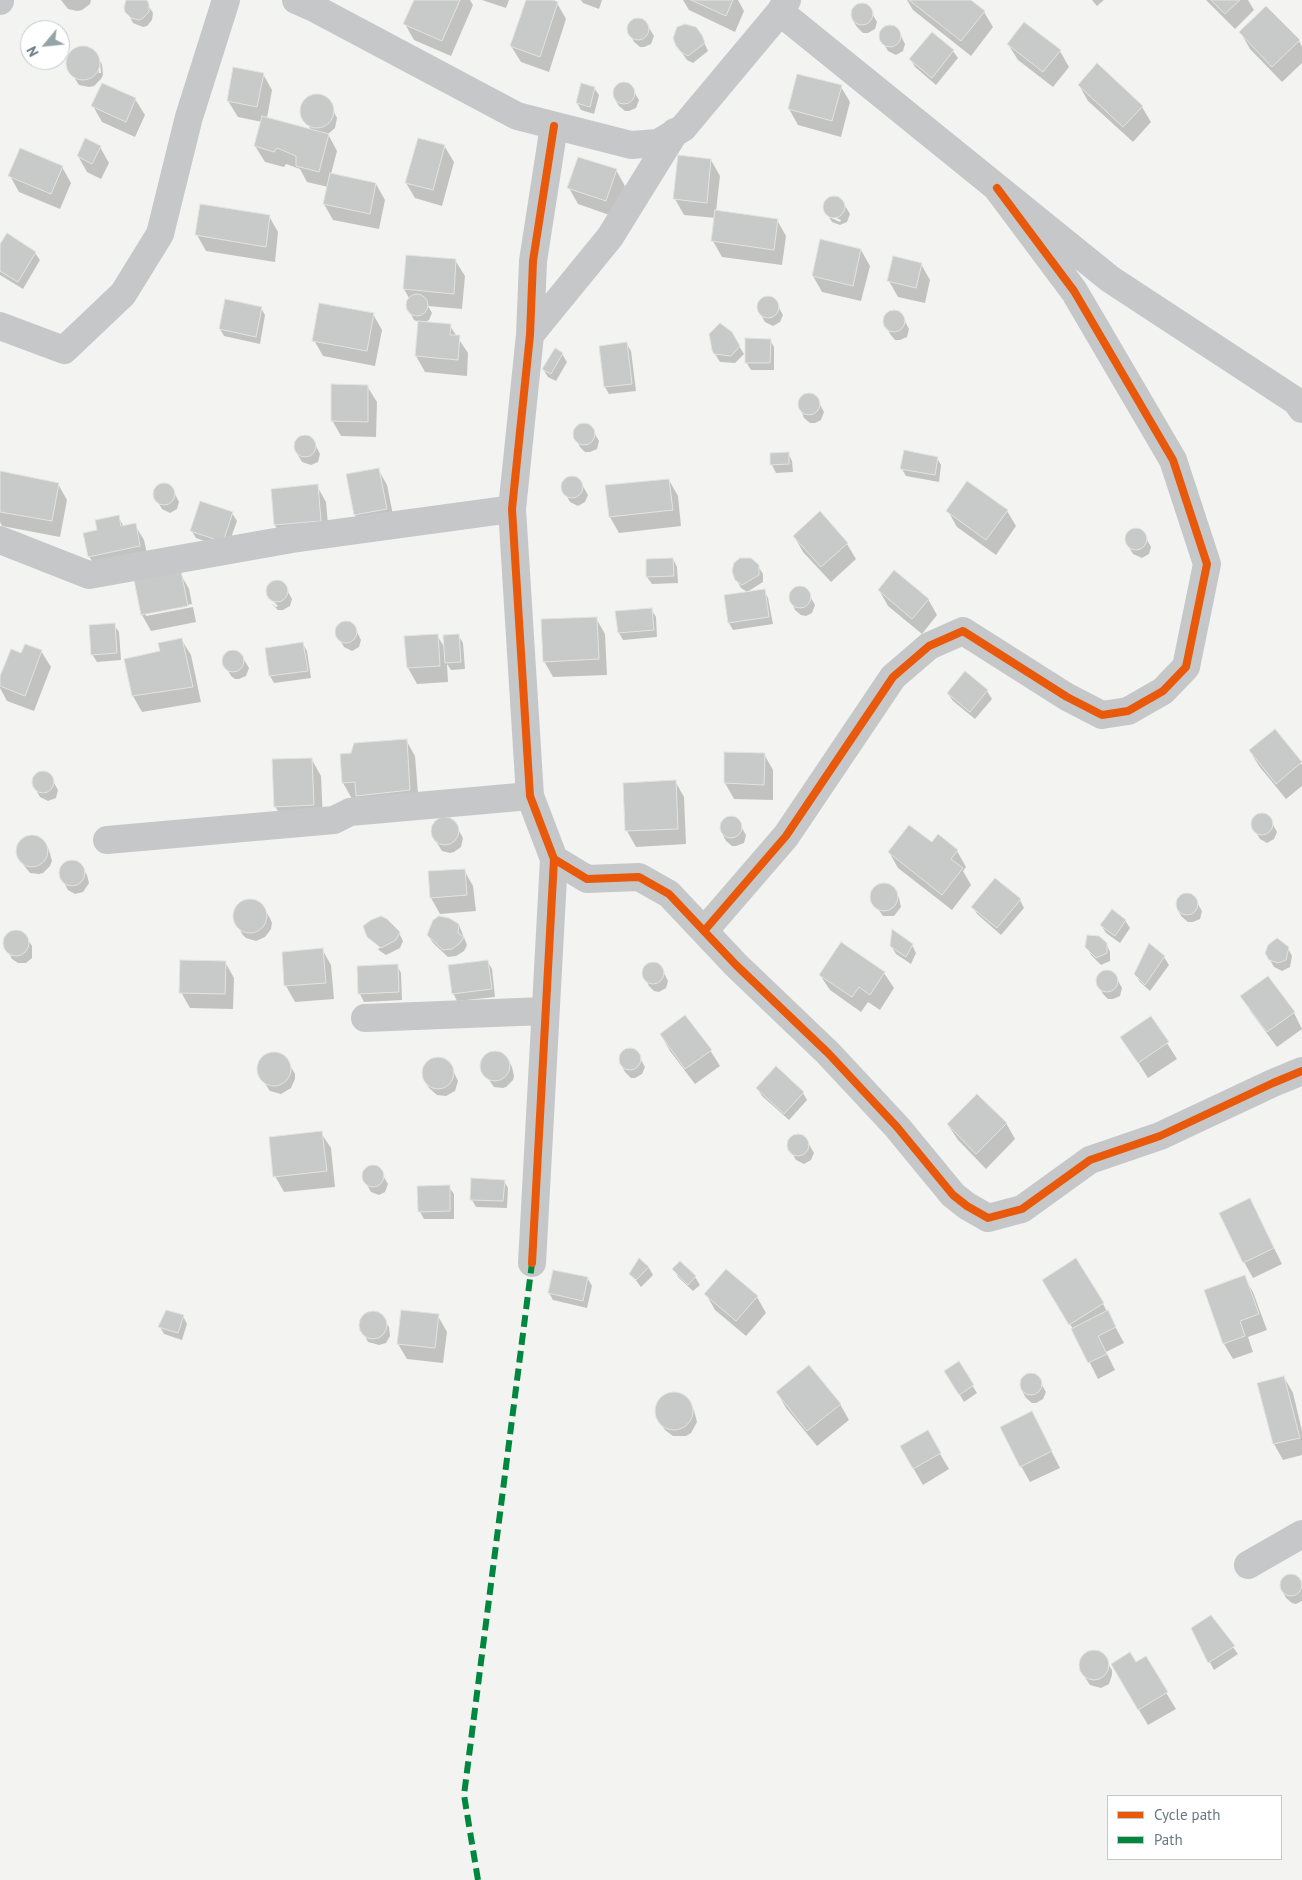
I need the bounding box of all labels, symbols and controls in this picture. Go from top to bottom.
north arrow [20,20,70,70]
text: N [23,43,43,60]
legend [1107,1795,1282,1860]
text: Cycle path [1154,1805,1220,1824]
text: Path [1154,1830,1183,1849]

